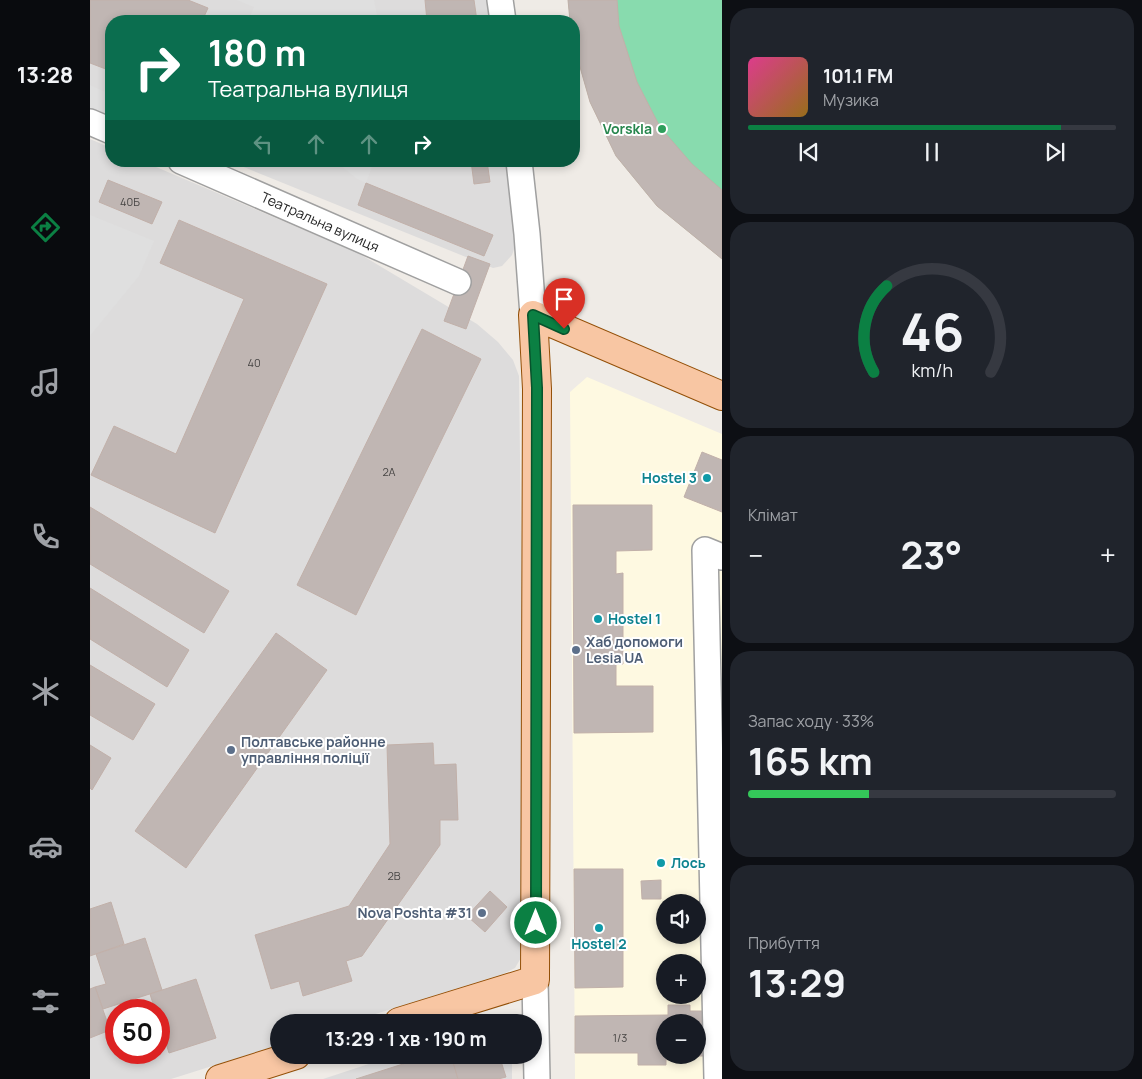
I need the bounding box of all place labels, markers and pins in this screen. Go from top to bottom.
place label: Vorskla [603,119,652,138]
marker: Vorskla [656,123,668,135]
pin [543,278,585,329]
place label: Hostel 3 [642,468,697,487]
marker: Hostel 3 [701,472,713,484]
place label: Hostel 1 [608,609,661,628]
marker: Hostel 1 [592,613,604,625]
place label: Хаб допомоги Lesia UA [586,632,683,667]
marker: Хаб допомоги Lesia UA [570,644,582,656]
place label: Полтавське районне управління поліції [241,732,386,767]
marker: Полтавське районне управління поліції [225,744,237,756]
place label: Лось [671,853,706,872]
marker: Лось [655,857,667,869]
place label: Nova Poshta #31 [358,903,472,922]
marker: Nova Poshta #31 [476,907,488,919]
marker: Hostel 2 [593,922,605,934]
place label: Hostel 2 [571,934,627,953]

